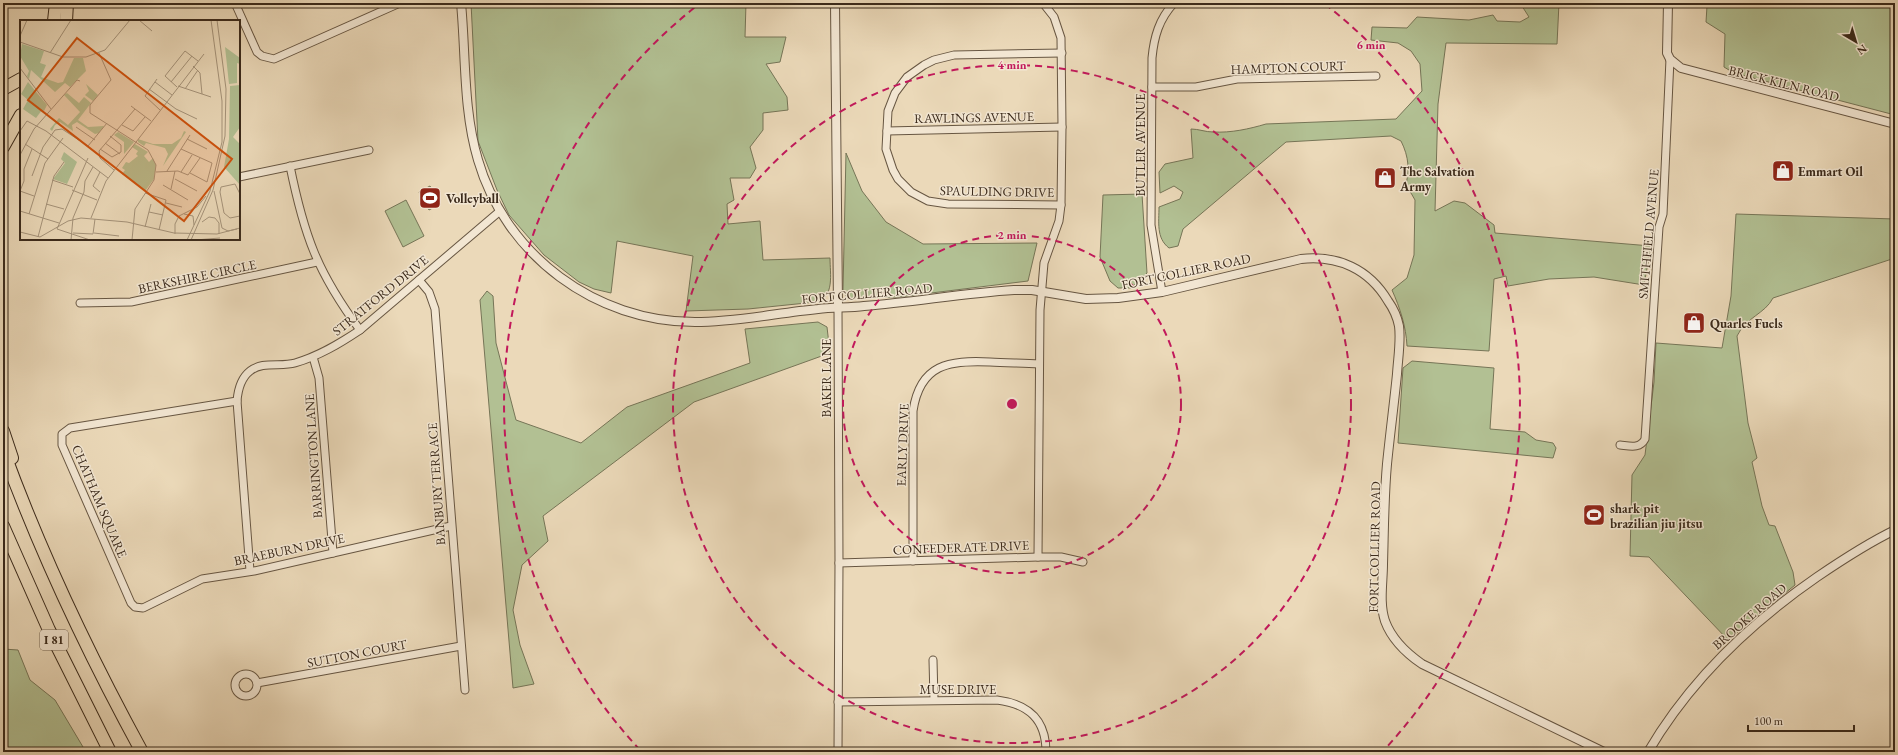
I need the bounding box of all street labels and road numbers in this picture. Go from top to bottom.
street label: HAMPTON COURT [1230,57,1346,78]
street label: BRICK KILN ROAD [1727,62,1841,105]
street label: BUTLER AVENUE [1132,93,1149,197]
street label: RAWLINGS AVENUE [914,108,1034,127]
street label: SMITHFIELD AVENUE [1634,168,1663,300]
street label: SPAULDING DRIVE [940,182,1054,201]
street label: FORT COLLIER ROAD [1120,249,1252,293]
street label: STRATFORD DRIVE [329,251,432,339]
street label: BERKSHIRE CIRCLE [136,256,258,297]
street label: FORT COLLIER ROAD [801,279,933,308]
street label: BAKER LANE [818,339,835,417]
street label: BARRINGTON LANE [301,393,326,519]
street label: EARLY DRIVE [893,403,912,487]
street label: BANBURY TERRACE [424,422,449,546]
street label: CHATHAM SQUARE [68,442,131,560]
street label: FORT COLLIER ROAD [1365,481,1384,613]
street label: BRAEBURN DRIVE [232,529,346,570]
street label: CONFEDERATE DRIVE [893,537,1029,558]
street label: BROOKE ROAD [1709,579,1790,653]
road number: I 81 [40,630,68,650]
street label: SUTTON COURT [306,635,409,671]
street label: MUSE DRIVE [920,681,996,698]

